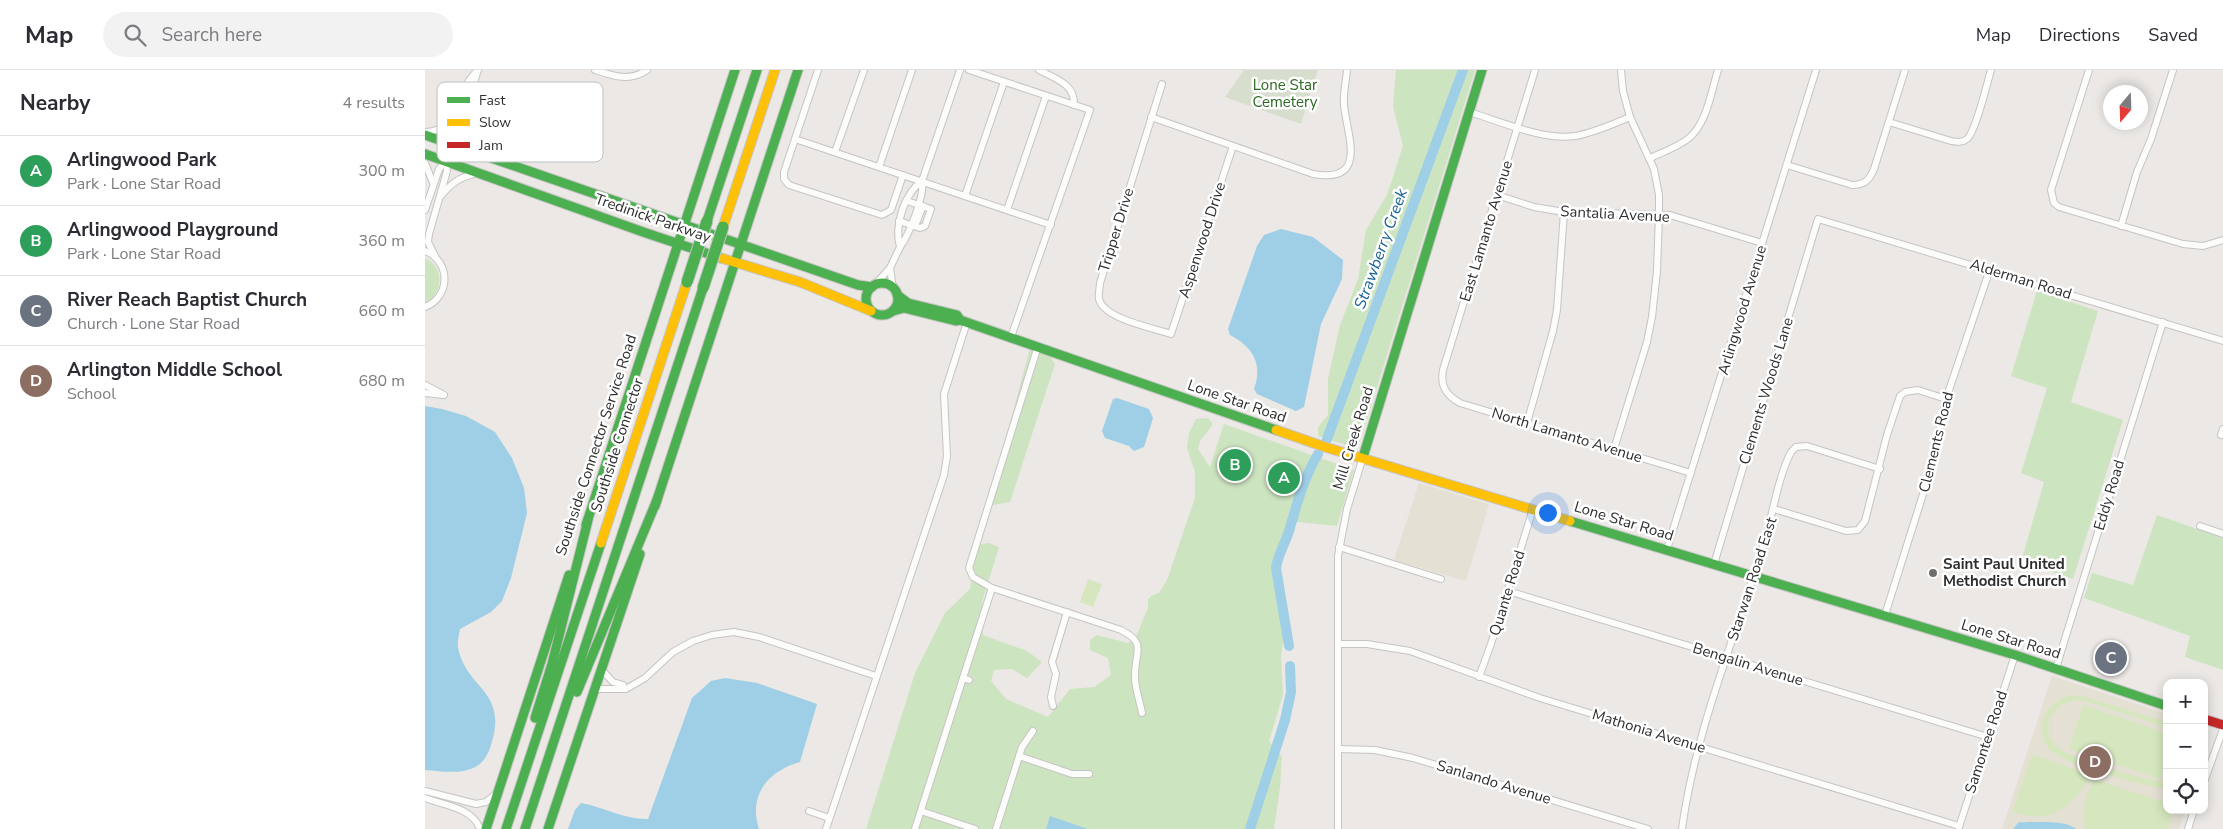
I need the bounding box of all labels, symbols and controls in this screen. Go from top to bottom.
search box [103,12,453,57]
text: Map [25,19,73,51]
icon: search [121,21,149,49]
text: Search here [161,22,262,48]
text: Map [1976,23,2011,47]
text: Directions [2039,23,2120,47]
text: Saved [2148,23,2198,47]
park label: Lone Star Cemetery [1252,75,1318,112]
legend [437,82,603,162]
north arrow [2103,85,2148,130]
text: Nearby [20,89,90,117]
text: Fast [479,91,505,110]
text: 4 results [343,92,405,114]
text: Slow [479,113,511,132]
text: Jam [478,136,503,155]
text: Arlingwood Park [67,147,217,173]
street label: East Lamanto Avenue [1455,158,1517,304]
text: A [30,160,42,182]
text: 300 m [358,160,405,182]
text: Park · Lone Star Road [67,173,221,195]
street label: Aspenwood Drive [1174,180,1230,300]
street label: Tripper Drive [1094,185,1138,275]
water label: Strawberry Creek [1349,185,1413,312]
street label: Tredinick Parkway [592,189,714,247]
street label: Santalia Avenue [1560,201,1670,227]
text: Arlingwood Playground [67,217,278,243]
text: B [30,230,42,252]
text: 360 m [358,230,405,252]
text: Park · Lone Star Road [67,243,221,265]
street label: Arlingwood Avenue [1713,243,1771,377]
street label: Alderman Road [1968,254,2074,304]
text: River Reach Baptist Church [67,287,307,313]
text: C [31,300,41,322]
text: 660 m [358,300,405,322]
text: Church · Lone Star Road [67,313,240,335]
street label: Clements Woods Lane [1734,315,1798,467]
street label: Southside Connector Service Road [552,332,640,558]
text: Arlington Middle School [67,357,282,383]
text: D [30,370,42,392]
text: 680 m [358,370,405,392]
street label: Lone Star Road [1185,375,1289,427]
street label: Southside Connector [587,376,647,514]
text: School [67,383,116,405]
street label: Mill Creek Road [1328,384,1378,492]
street label: Clements Road [1914,390,1958,494]
street label: North Lamanto Avenue [1489,403,1645,467]
pin: B [1219,446,1251,484]
street label: Eddy Road [2089,457,2129,533]
pin: A [1268,459,1300,497]
street label: Lone Star Road [1572,496,1676,546]
your location [1535,500,1561,526]
street label: Starwan Road East [1723,514,1782,643]
street label: Quante Road [1485,548,1529,638]
place label: Saint Paul United Methodist Church [1943,554,2066,591]
marker: Saint Paul United Methodist Church [1927,567,1939,579]
street label: Lone Star Road [1959,614,2063,664]
street label: Bengalin Avenue [1690,638,1806,690]
pin: C [2095,639,2127,677]
map controls [2163,679,2208,814]
button: + [2163,679,2208,724]
street label: Samontee Road [1960,688,2012,796]
street label: Mathonia Avenue [1590,704,1708,758]
button: − [2163,724,2208,769]
pin: D [2079,743,2111,781]
street label: Sanlando Avenue [1434,755,1554,809]
button: locate [2163,769,2208,814]

